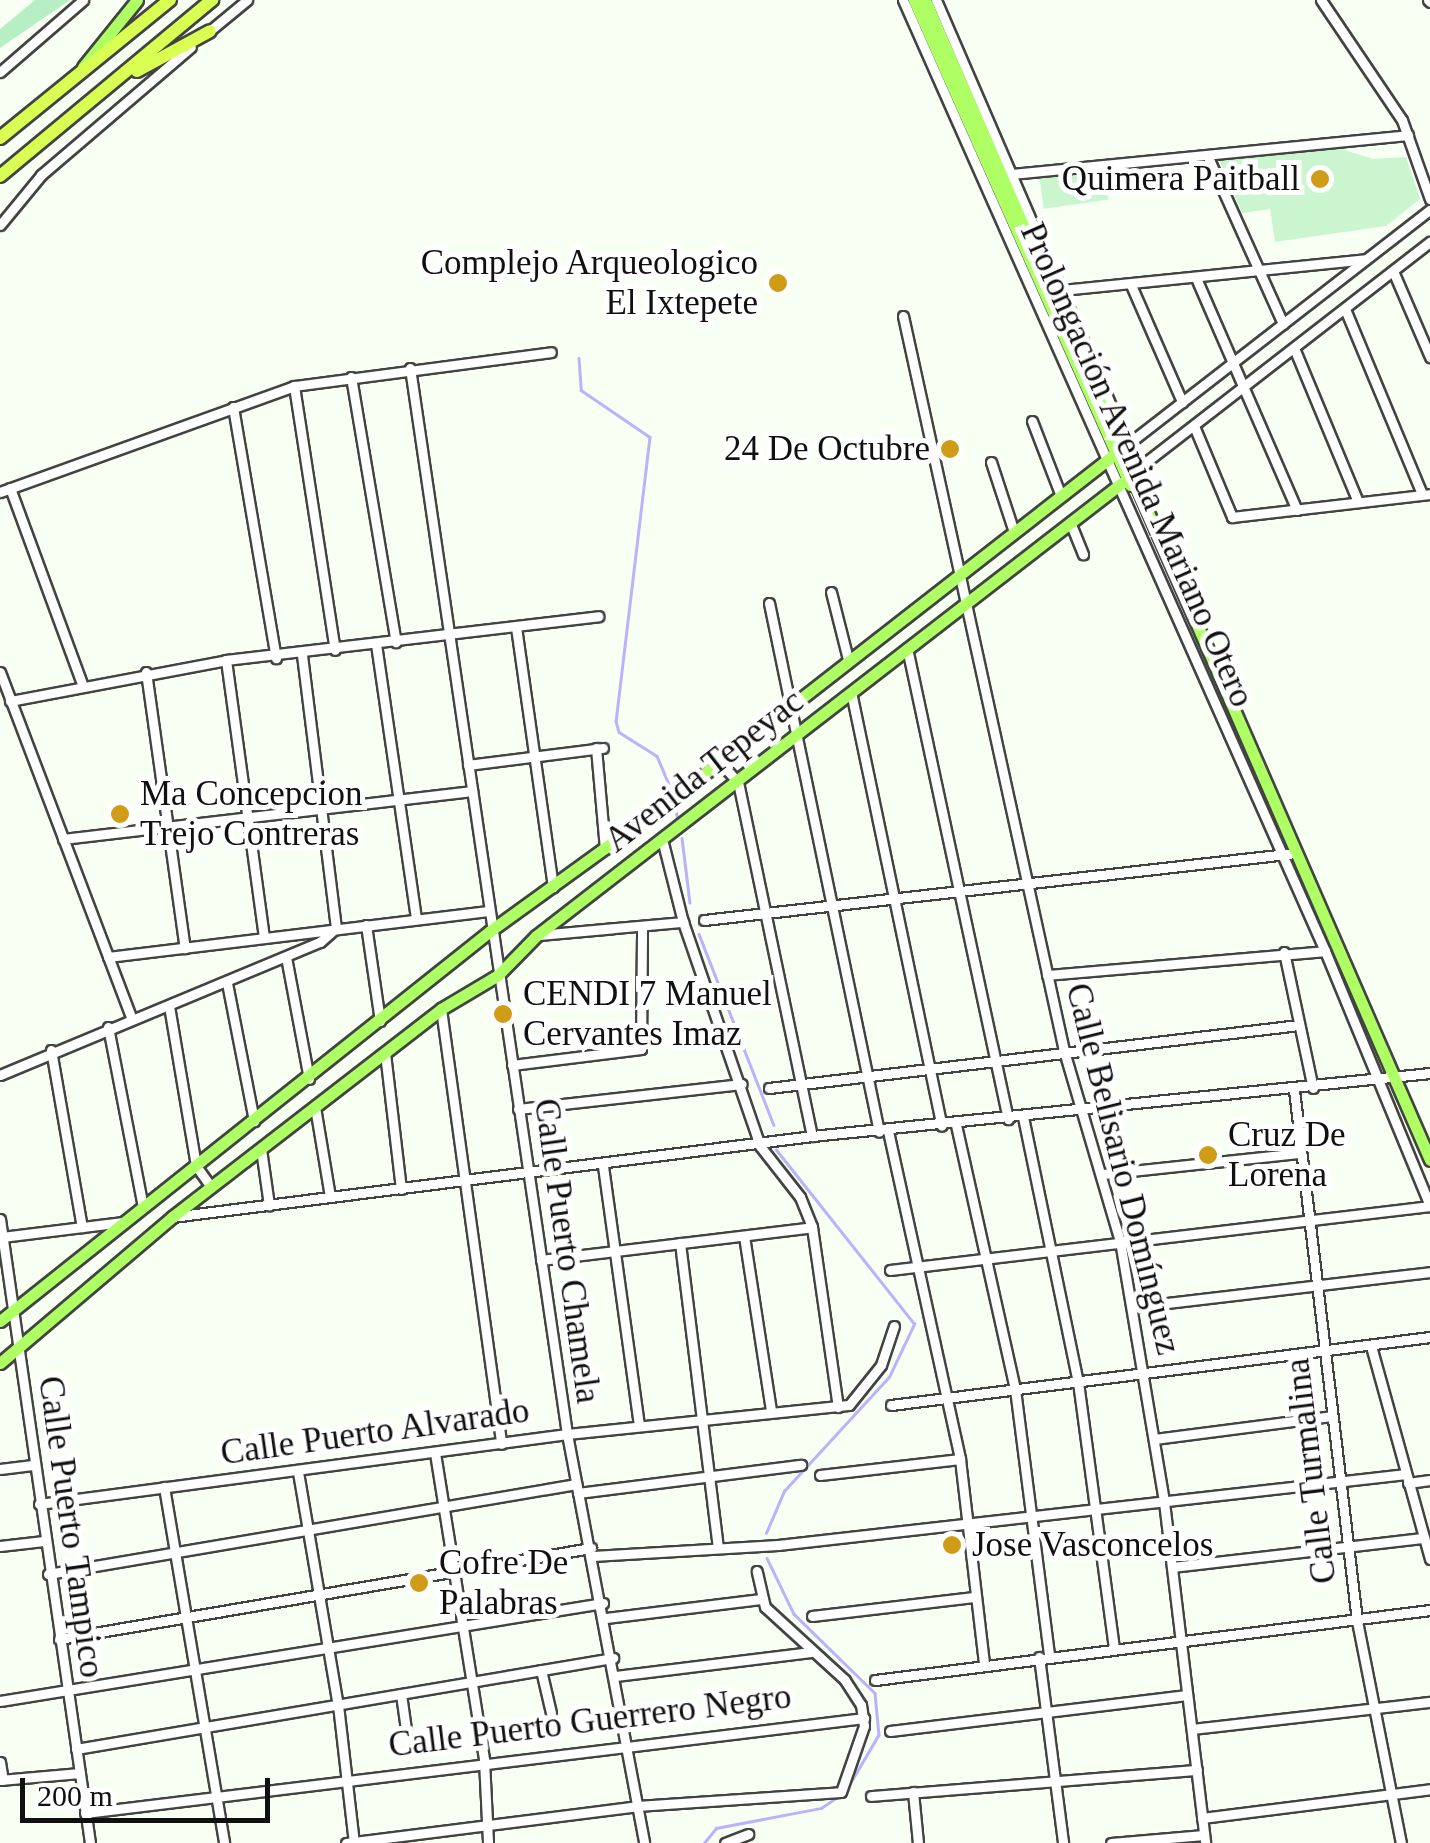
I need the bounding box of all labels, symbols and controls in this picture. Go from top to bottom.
place label: Quimera Paitball [1062,158,1300,200]
marker: Quimera Paitball [1309,168,1331,190]
street label: Prolongación Avenida Mariano Otero [1011,216,1263,714]
place label: Complejo Arqueologico El Ixtepete [419,242,758,324]
marker: Complejo Arqueologico El Ixtepete [767,272,789,294]
place label: 24 De Octubre [724,428,930,470]
marker: 24 De Octubre [939,438,961,460]
street label: Avenida Tepeyac [596,680,812,862]
place label: Ma Concepcion Trejo Contreras [140,773,363,855]
marker: Ma Concepcion Trejo Contreras [109,803,131,825]
place label: CENDI 7 Manuel Cervantes Imaz [523,973,772,1055]
street label: Calle Belisario Domínguez [1057,979,1189,1359]
marker: CENDI 7 Manuel Cervantes Imaz [492,1003,514,1025]
street label: Calle Puerto Chamela [525,1096,609,1406]
place label: Cruz De Lorena [1228,1114,1346,1196]
marker: Cruz De Lorena [1197,1144,1219,1166]
street label: Calle Turmalina [1276,1356,1346,1586]
street label: Calle Puerto Tampico [29,1373,113,1681]
street label: Calle Puerto Alvarado [217,1389,533,1475]
place label: Jose Vasconcelos [972,1524,1214,1566]
marker: Jose Vasconcelos [941,1534,963,1556]
place label: Cofre De Palabras [439,1542,568,1624]
marker: Cofre De Palabras [408,1572,430,1594]
street label: Calle Puerto Guerrero Negro [386,1675,794,1767]
scale bar [25,1758,275,1820]
text: 200 m [37,1779,113,1812]

